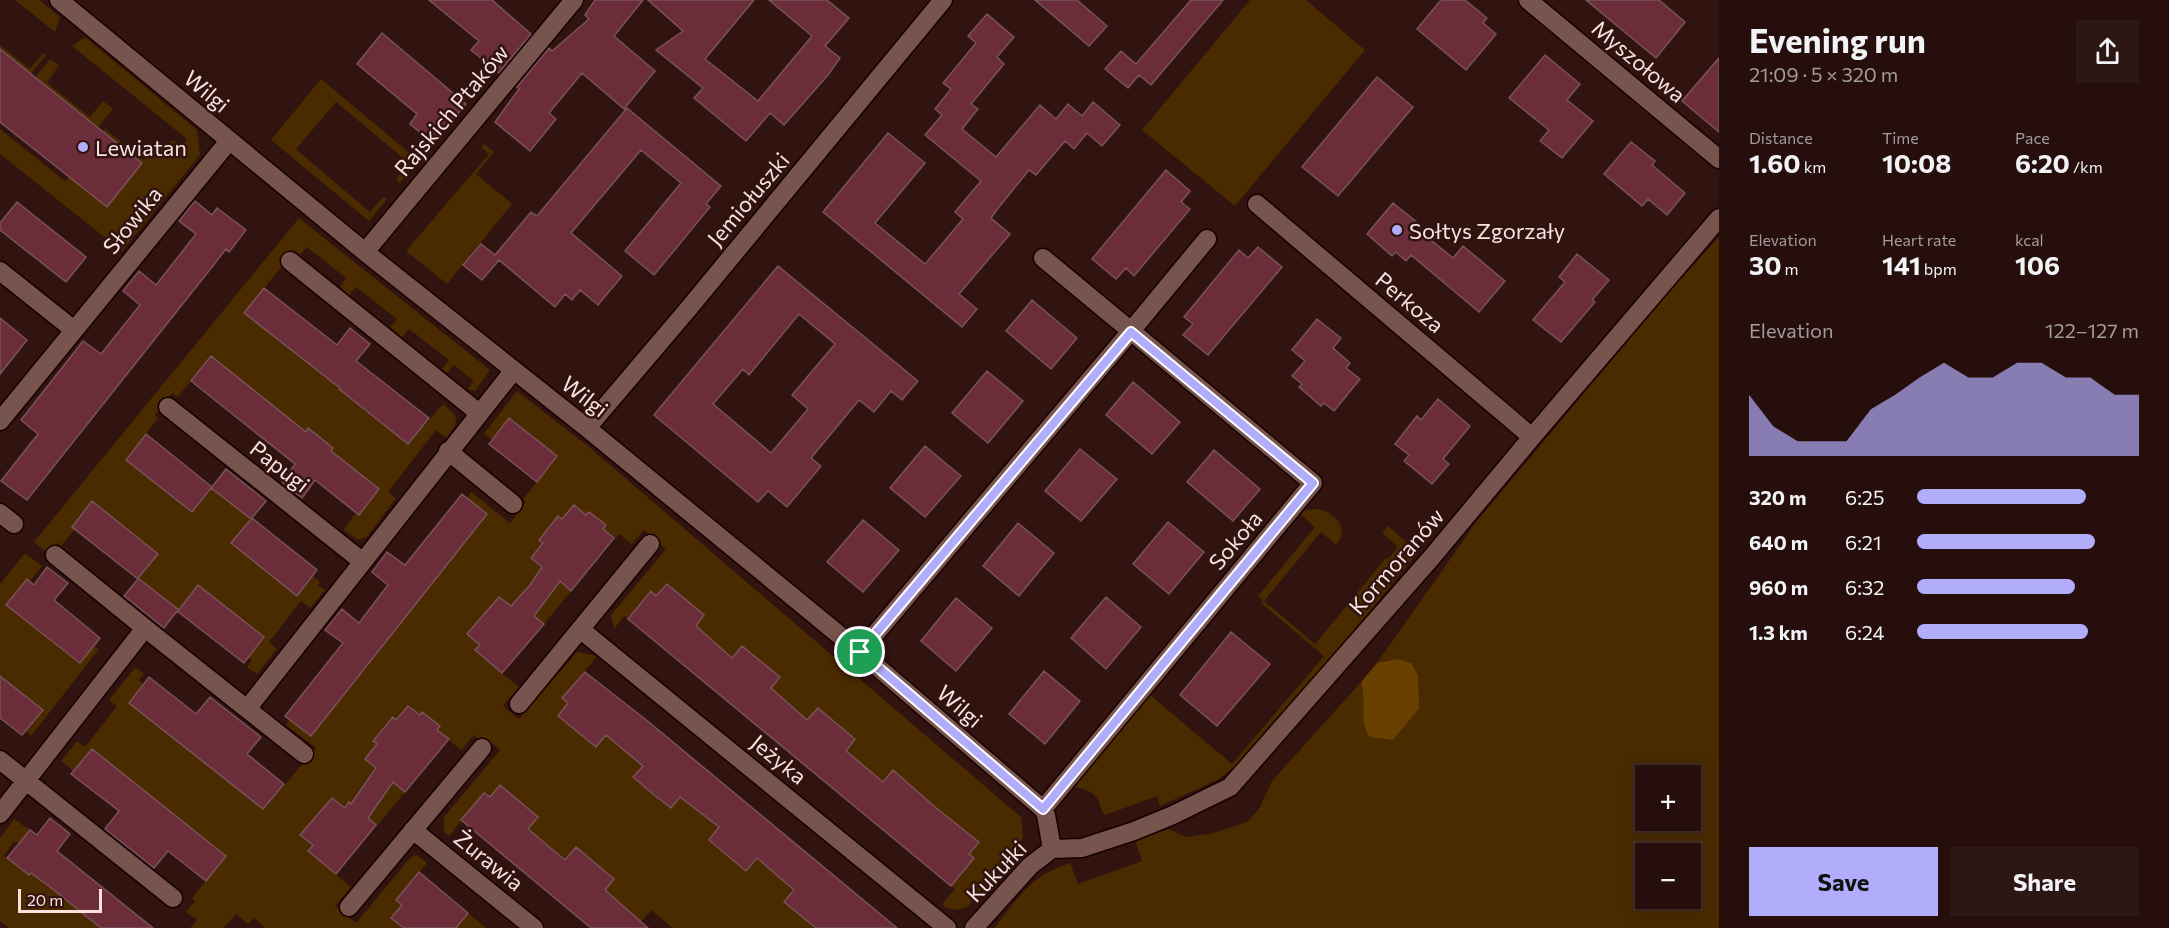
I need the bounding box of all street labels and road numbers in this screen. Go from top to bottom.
street label: Myszołowa [1587,14,1691,108]
street label: Rajskich Ptaków [388,39,514,181]
street label: Wilgi [179,64,235,118]
street label: Jemiołuszki [701,147,795,251]
street label: Słowika [97,181,167,259]
street label: Perkoza [1370,266,1450,338]
street label: Wilgi [556,370,614,422]
street label: Papugi [245,434,315,498]
street label: Kormoranów [1343,502,1450,619]
street label: Sokoła [1203,505,1267,575]
street label: Wilgi [932,679,988,733]
street label: Jeżyka [746,728,812,790]
street label: Żurawia [449,824,529,896]
street label: Kukułki [960,835,1032,907]

